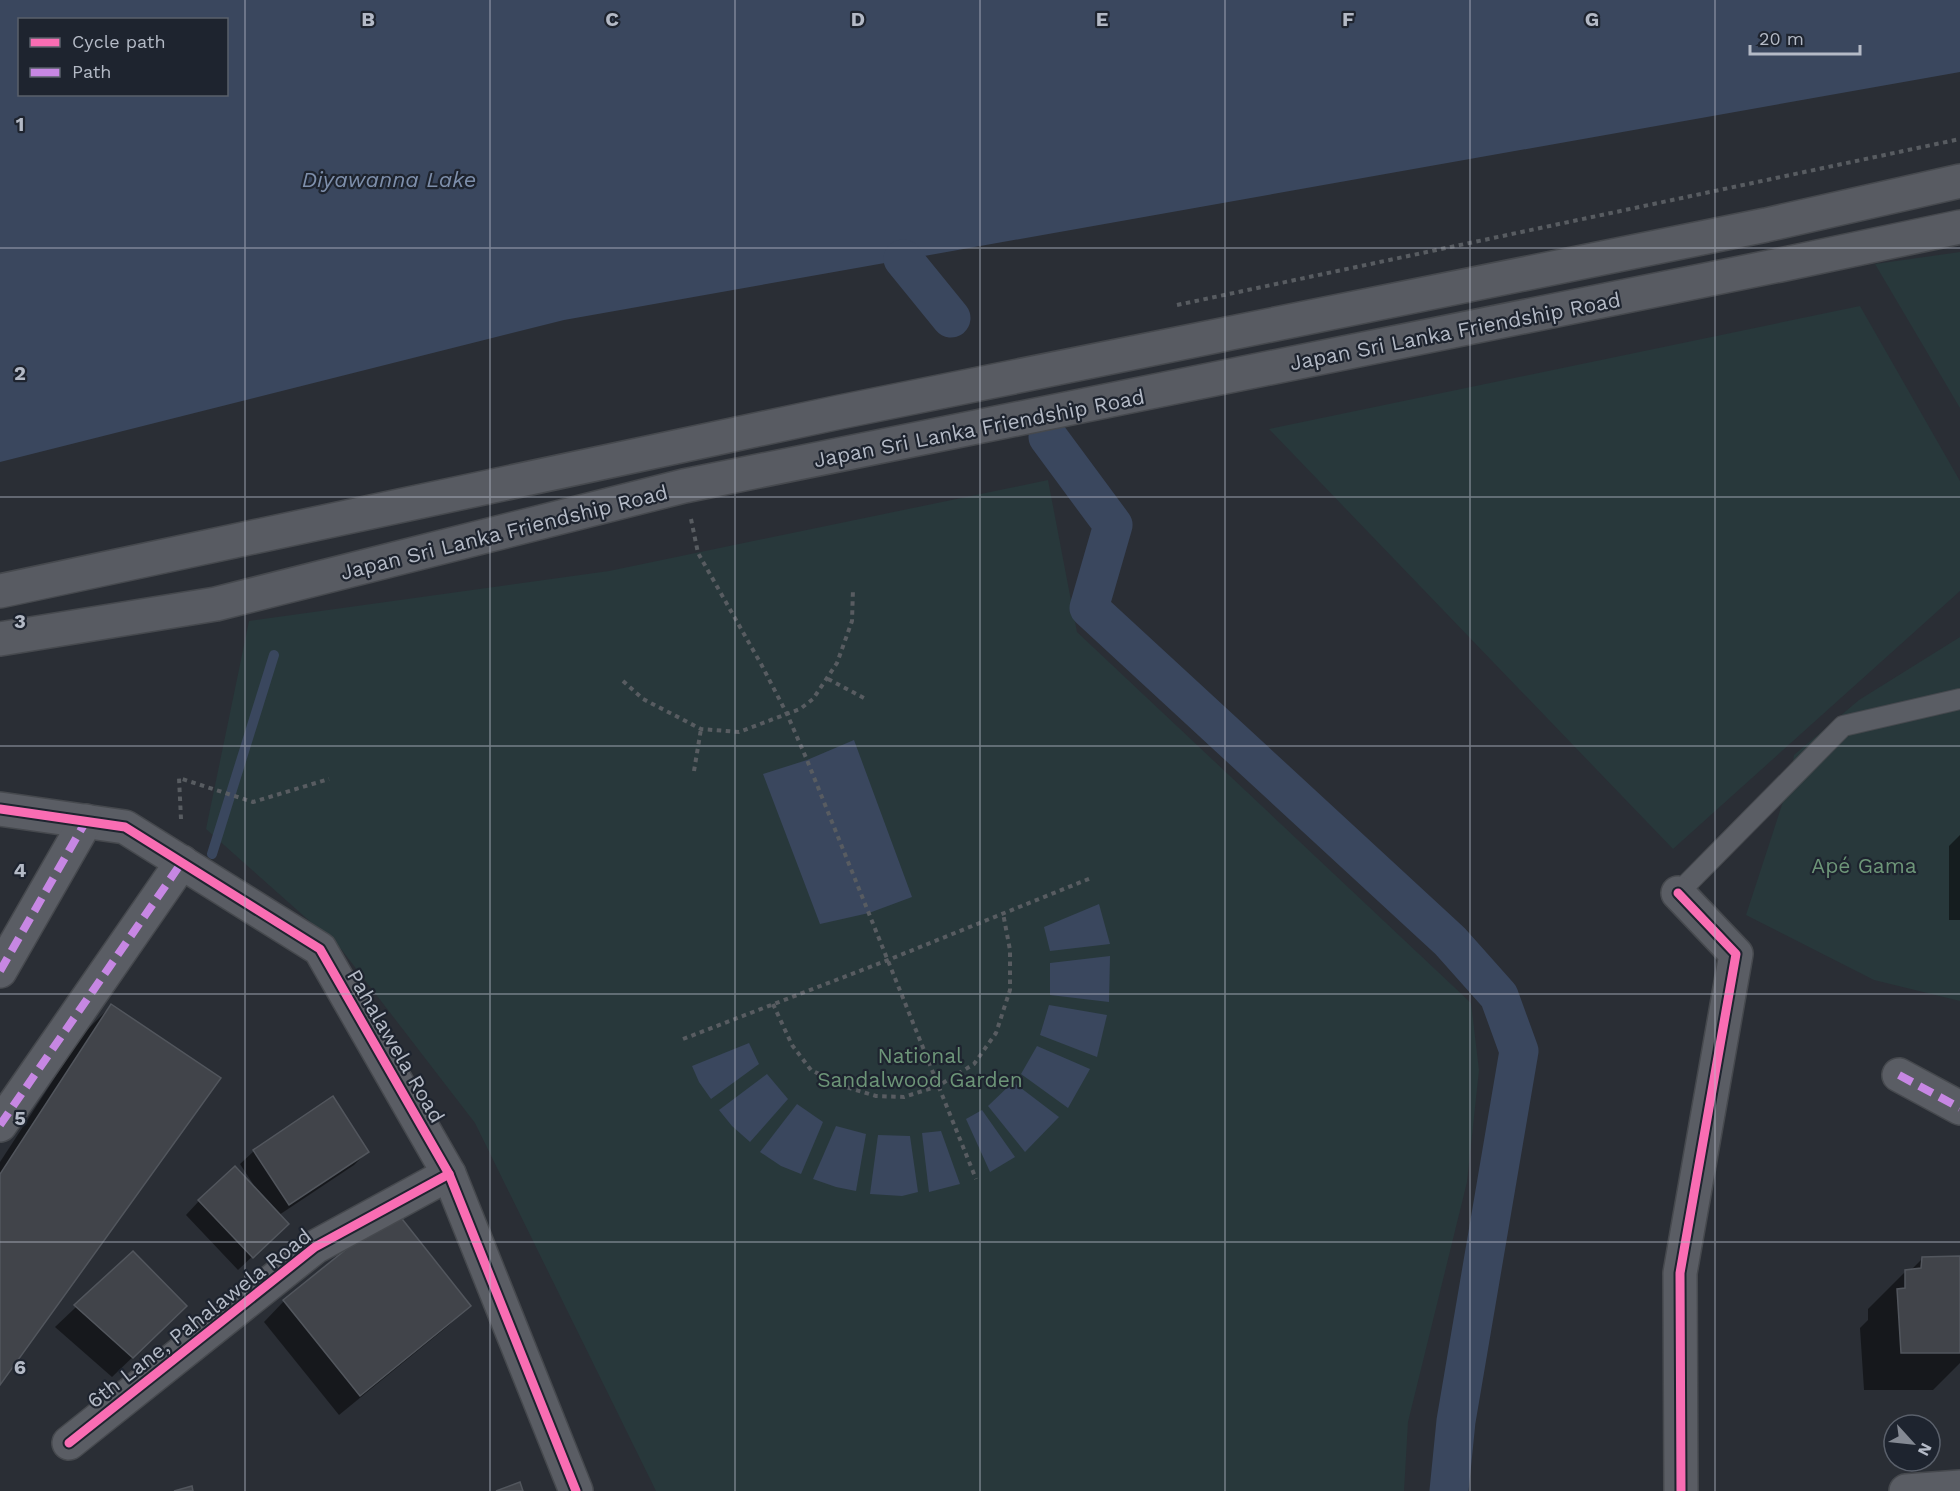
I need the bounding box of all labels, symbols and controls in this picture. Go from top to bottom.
text: B [361,7,375,31]
text: C [605,7,619,31]
text: D [851,7,865,31]
text: E [1096,7,1108,31]
text: F [1342,7,1354,31]
text: G [1585,7,1599,31]
legend [18,18,228,96]
scale bar [1750,18,1860,56]
text: 20 m [1759,28,1804,49]
text: Cycle path [72,31,166,52]
text: Path [72,61,112,82]
text: 1 [16,112,24,136]
water label: Diyawanna Lake [302,167,476,192]
street label: Japan Sri Lanka Friendship Road [1287,287,1623,375]
text: 2 [14,361,26,385]
street label: Japan Sri Lanka Friendship Road [811,384,1147,472]
street label: Japan Sri Lanka Friendship Road [338,479,670,585]
text: 3 [14,609,26,633]
park label: Apé Gama [1811,853,1917,878]
text: 4 [14,858,27,882]
street label: Pahalawela Road [342,965,450,1127]
park label: National Sandalwood Garden [817,1043,1023,1092]
text: 5 [14,1106,26,1130]
street label: 6th Lane, Pahalawela Road [82,1223,316,1413]
text: 6 [14,1355,26,1379]
north arrow [1882,1413,1942,1473]
text: N [1914,1440,1936,1459]

